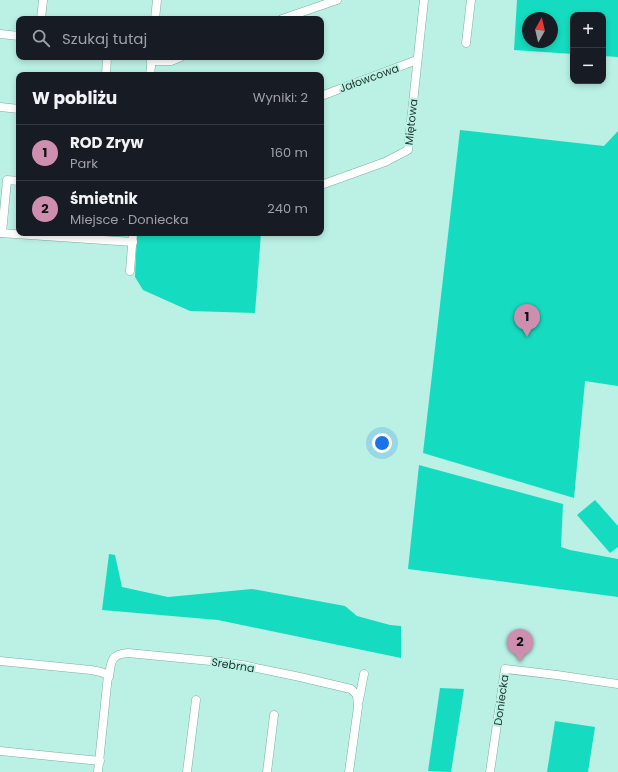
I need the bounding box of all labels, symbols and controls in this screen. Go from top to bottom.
north arrow [522,12,558,48]
map controls [570,12,606,84]
button: + [570,12,606,48]
search box [16,16,324,60]
icon: search [30,27,52,49]
text: Szukaj tutaj [62,28,147,49]
button: − [570,48,606,84]
street label: Jałowcowa [337,60,401,96]
text: W pobliżu [32,86,117,110]
text: Wyniki: 2 [253,88,308,107]
street label: Miętowa [401,98,421,146]
text: ROD Zryw [70,132,144,153]
text: 1 [43,143,47,162]
text: 160 m [271,143,308,162]
text: Park [70,154,98,173]
text: śmietnik [70,188,138,209]
text: 2 [41,199,49,218]
text: 240 m [267,199,308,218]
text: Miejsce · Doniecka [70,210,189,229]
pin: 1 [514,304,540,337]
your location [372,433,392,453]
pin: 2 [507,629,533,662]
street label: Srebrna [210,654,256,676]
street label: Doniecka [490,674,512,726]

